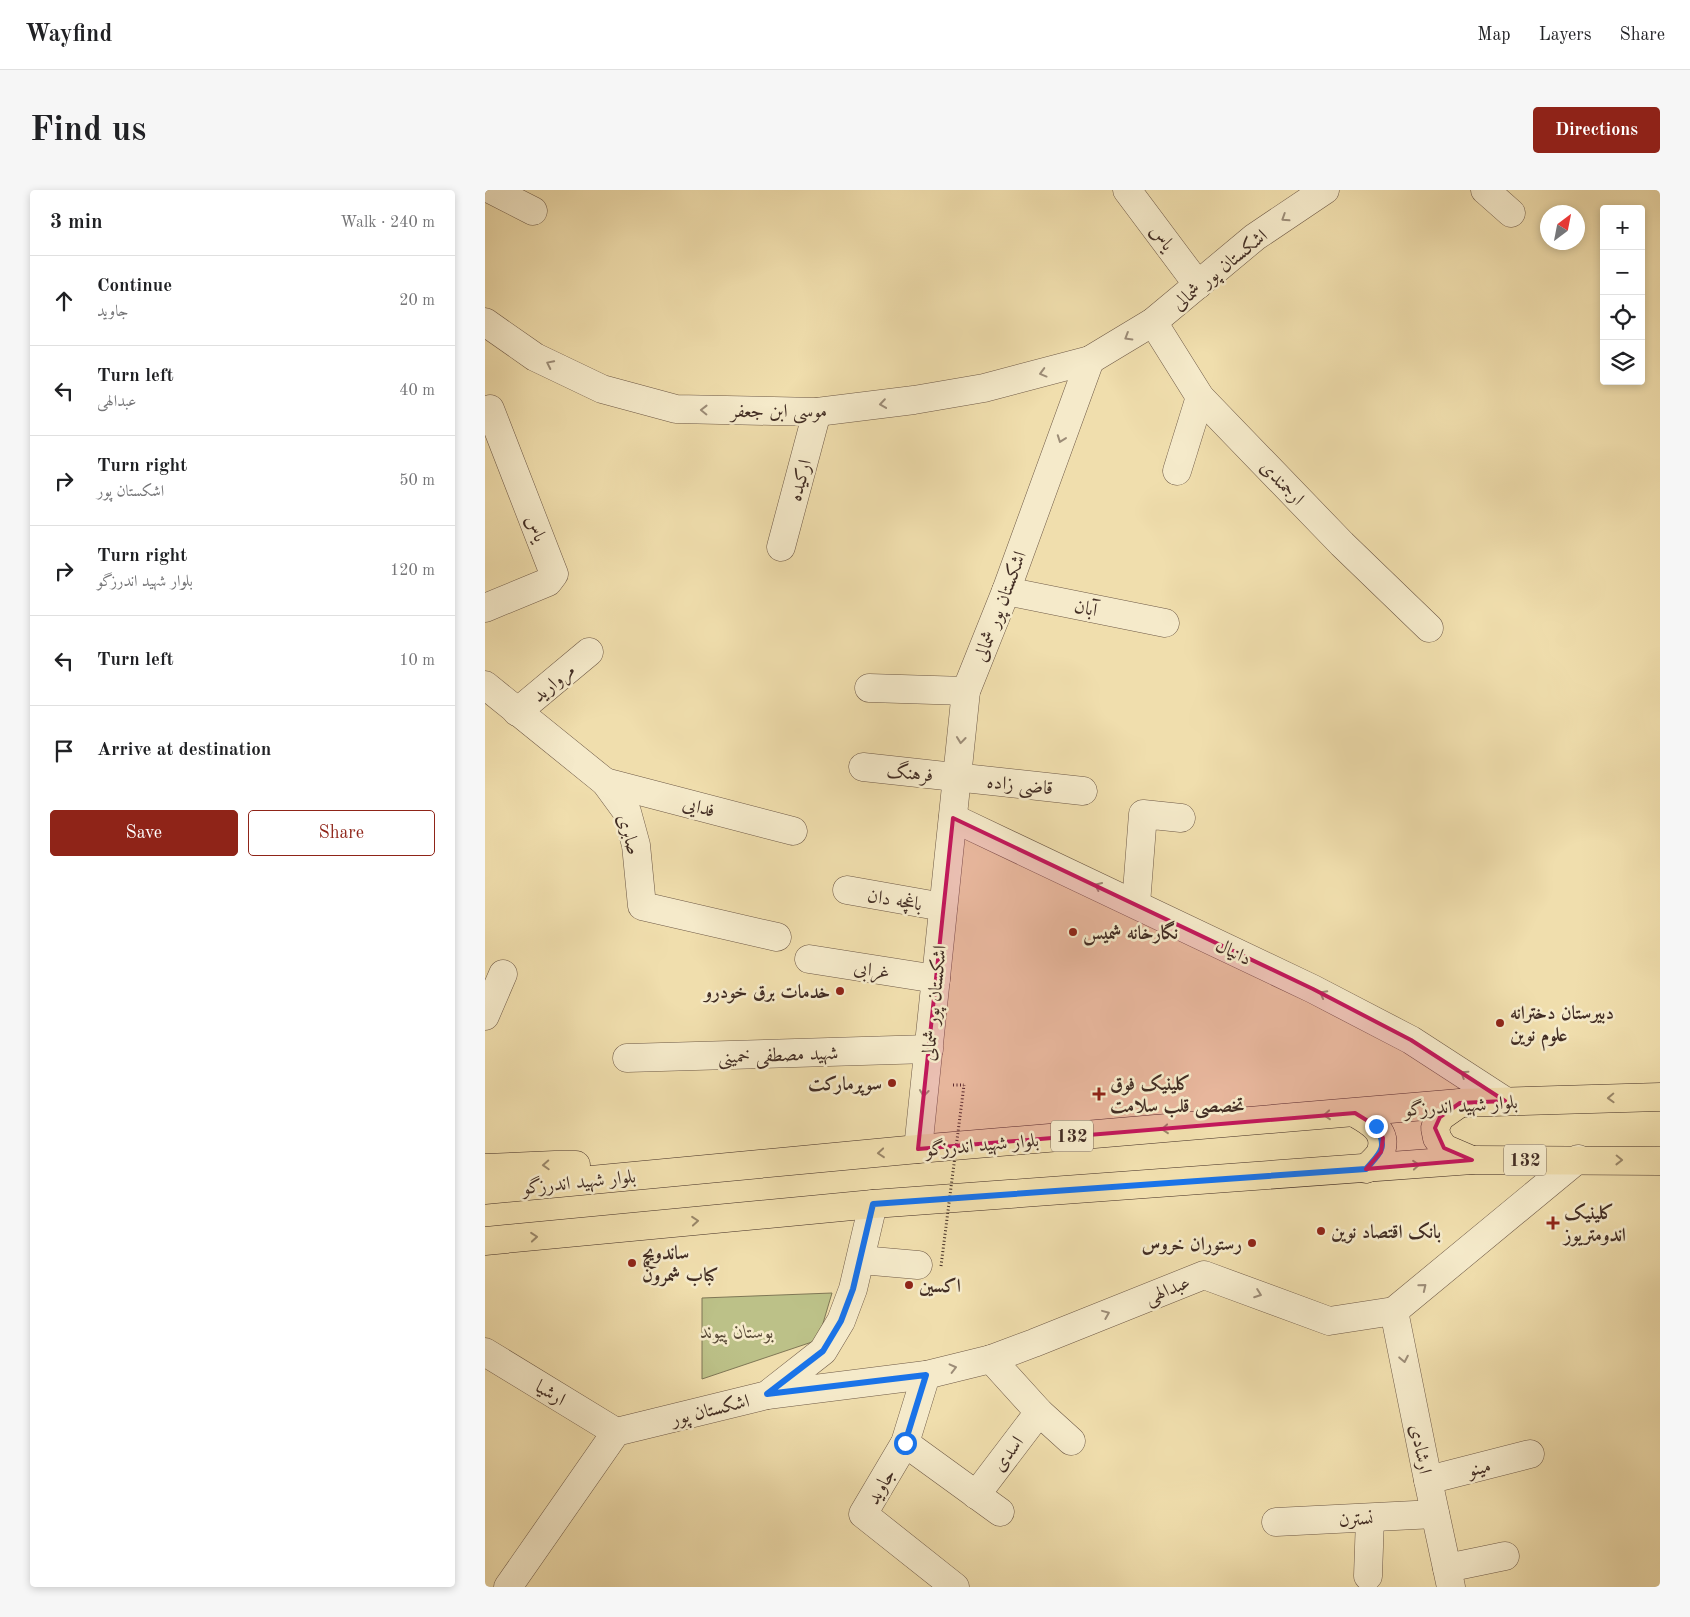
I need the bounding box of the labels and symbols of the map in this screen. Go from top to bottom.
north arrow [1540,205,1585,250]
one-way arrow [1281,211,1290,221]
street label: یاس [1145,222,1177,257]
street label: اشکستان پور شمالی [1168,225,1273,317]
one-way arrow [1125,331,1134,341]
one-way arrow [546,360,555,371]
one-way arrow [1038,367,1047,378]
one-way arrow [879,398,887,409]
street label: موسی ابن جعفر [729,403,827,424]
one-way arrow [700,405,708,415]
one-way arrow [1057,434,1067,443]
street label: ارکیده [786,458,816,503]
street label: ارجمندی [1256,458,1307,510]
street label: یاس [520,513,549,547]
street label: اشکستان پور شمالی [970,548,1033,665]
street label: آبان [1072,595,1101,622]
street label: مروارید [530,661,581,708]
one-way arrow [956,736,967,744]
street label: فرهنگ [885,758,935,787]
street label: قاضی زاده [985,774,1054,801]
street label: فدایی [680,795,717,824]
street label: صابری [613,812,642,857]
one-way arrow [1094,882,1103,892]
street label: باغچه دان [865,885,924,918]
place label: نگارخانه شمیس [1083,920,1179,946]
marker: نگارخانه شمیس [1067,926,1079,938]
street label: دانیال [1212,937,1254,970]
street label: اشکستان پور شمالی [918,944,953,1062]
street label: غرابی [852,959,891,987]
place label: خدمات برق خودرو [703,983,830,1004]
marker: خدمات برق خودرو [834,985,846,997]
one-way arrow [1319,990,1328,1000]
place label: دبیرستان دخترانه علوم نوین [1510,1004,1614,1052]
marker: دبیرستان دخترانه علوم نوین [1494,1017,1506,1029]
street label: شهید مصطفی خمینی [718,1045,839,1070]
one-way arrow [1460,1071,1469,1081]
place label: کلینیک فوق تخصصی قلب سلامت [1110,1073,1244,1119]
place label: سوپرمارکت [808,1075,882,1096]
marker: سوپرمارکت [886,1077,898,1089]
marker: کلینیک فوق تخصصی قلب سلامت [1092,1087,1106,1101]
one-way arrow [919,1089,930,1097]
street label: بلوار شهید اندرزگو [1402,1091,1519,1122]
one-way arrow [1607,1093,1615,1103]
one-way arrow [1323,1109,1331,1120]
route end [1365,1115,1388,1138]
road number: 132 [1051,1120,1093,1151]
one-way arrow [1161,1123,1169,1134]
street label: بلوار شهید اندرزگو [923,1129,1040,1162]
road number: 132 [1504,1144,1546,1176]
one-way arrow [877,1147,885,1158]
one-way arrow [1616,1155,1623,1165]
one-way arrow [1412,1159,1420,1170]
one-way arrow [542,1160,550,1171]
street label: بلوار شهید اندرزگو [519,1165,637,1200]
place label: کلینیک اندومتریوز [1562,1202,1626,1247]
one-way arrow [692,1216,700,1227]
marker: کلینیک اندومتریوز [1546,1216,1560,1230]
place label: بانک اقتصاد نوین [1331,1221,1441,1244]
marker: بانک اقتصاد نوین [1315,1225,1327,1237]
one-way arrow [530,1231,538,1242]
place label: رستوران خروس [1141,1236,1242,1256]
marker: رستوران خروس [1246,1237,1258,1249]
place label: ساندویچ کباب شمرون [642,1244,718,1287]
marker: ساندویچ کباب شمرون [626,1257,638,1269]
street label: عبدالهی [1143,1274,1194,1311]
place label: اکسین [919,1277,961,1297]
marker: اکسین [903,1279,915,1291]
one-way arrow [1418,1284,1427,1293]
one-way arrow [1253,1288,1261,1298]
one-way arrow [1101,1310,1110,1321]
park label: بوستان پیوند [700,1324,774,1345]
one-way arrow [1398,1355,1408,1363]
one-way arrow [949,1364,957,1374]
street label: ارشیا [531,1378,568,1410]
street label: اشکستان پور [667,1391,752,1433]
street label: ارشادی [1405,1423,1434,1476]
route start [894,1432,917,1455]
street label: اسدی [990,1433,1028,1476]
street label: مینو [1464,1457,1493,1483]
street label: جاوید [865,1466,900,1508]
street label: نسترن [1338,1510,1374,1531]

